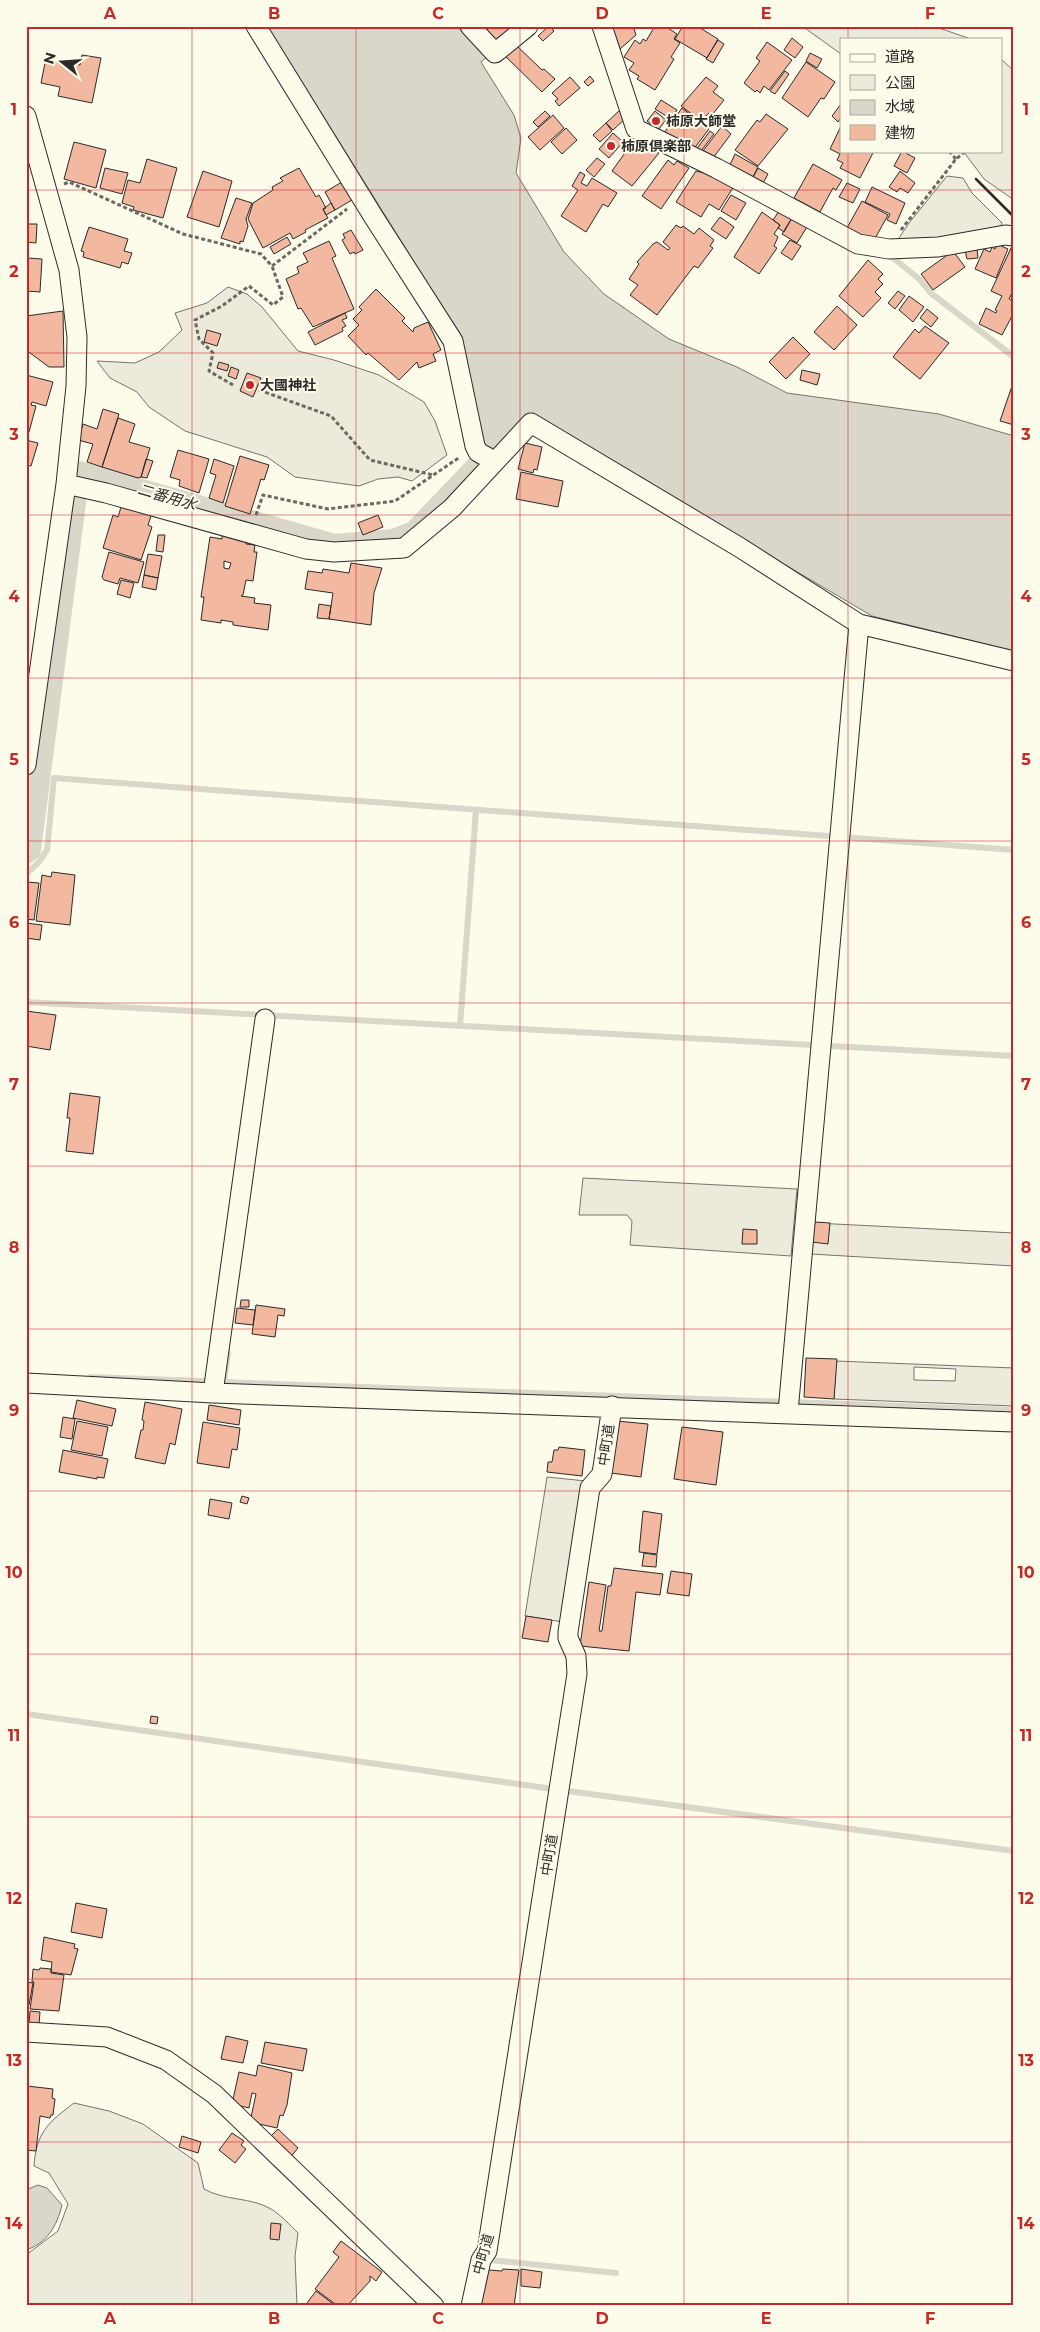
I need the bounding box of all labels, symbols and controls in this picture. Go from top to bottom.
text: A [103,4,117,23]
text: B [268,4,280,23]
text: C [432,4,444,23]
text: D [595,4,609,23]
text: E [761,4,771,23]
text: F [925,4,935,23]
north arrow [38,38,88,88]
legend [840,38,1002,152]
text: 道路 [885,47,915,66]
text: N [39,50,60,66]
text: 公園 [885,73,915,92]
text: 水域 [885,97,915,116]
text: 1 [11,100,17,119]
text: 1 [1023,100,1029,119]
place label: 柿原大師堂 [666,112,736,130]
marker: 柿原大師堂 [650,115,662,127]
text: 建物 [885,123,915,142]
place label: 柿原倶楽部 [621,137,691,155]
marker: 柿原倶楽部 [605,140,617,152]
text: 2 [9,262,19,281]
text: 2 [1021,262,1031,281]
place label: 大國神社 [260,376,316,394]
marker: 大國神社 [244,379,256,391]
text: 3 [8,425,19,444]
text: 3 [1020,425,1031,444]
water label: 二番用水 [136,479,201,514]
text: 4 [8,587,20,606]
text: 4 [1020,587,1032,606]
text: 5 [9,750,19,769]
text: 5 [1021,750,1031,769]
text: 6 [9,913,19,932]
text: 6 [1021,913,1031,932]
text: 7 [9,1075,19,1094]
text: 7 [1021,1075,1031,1094]
text: 8 [9,1238,19,1257]
text: 8 [1021,1238,1031,1257]
text: 9 [9,1401,19,1420]
text: 9 [1021,1401,1031,1420]
street label: 中町道 [594,1423,618,1467]
text: 10 [5,1563,23,1582]
text: 10 [1017,1563,1035,1582]
text: 11 [8,1726,20,1745]
text: 11 [1020,1726,1032,1745]
street label: 中町道 [537,1833,561,1877]
text: 12 [6,1889,22,1908]
text: 12 [1018,1889,1034,1908]
text: 13 [6,2051,22,2070]
text: 13 [1018,2051,1034,2070]
text: 14 [5,2214,23,2233]
text: 14 [1017,2214,1035,2233]
street label: 中町道 [469,2231,497,2277]
text: A [103,2309,117,2328]
text: B [268,2309,280,2328]
text: C [432,2309,444,2328]
text: D [595,2309,609,2328]
text: E [761,2309,771,2328]
text: F [925,2309,935,2328]

